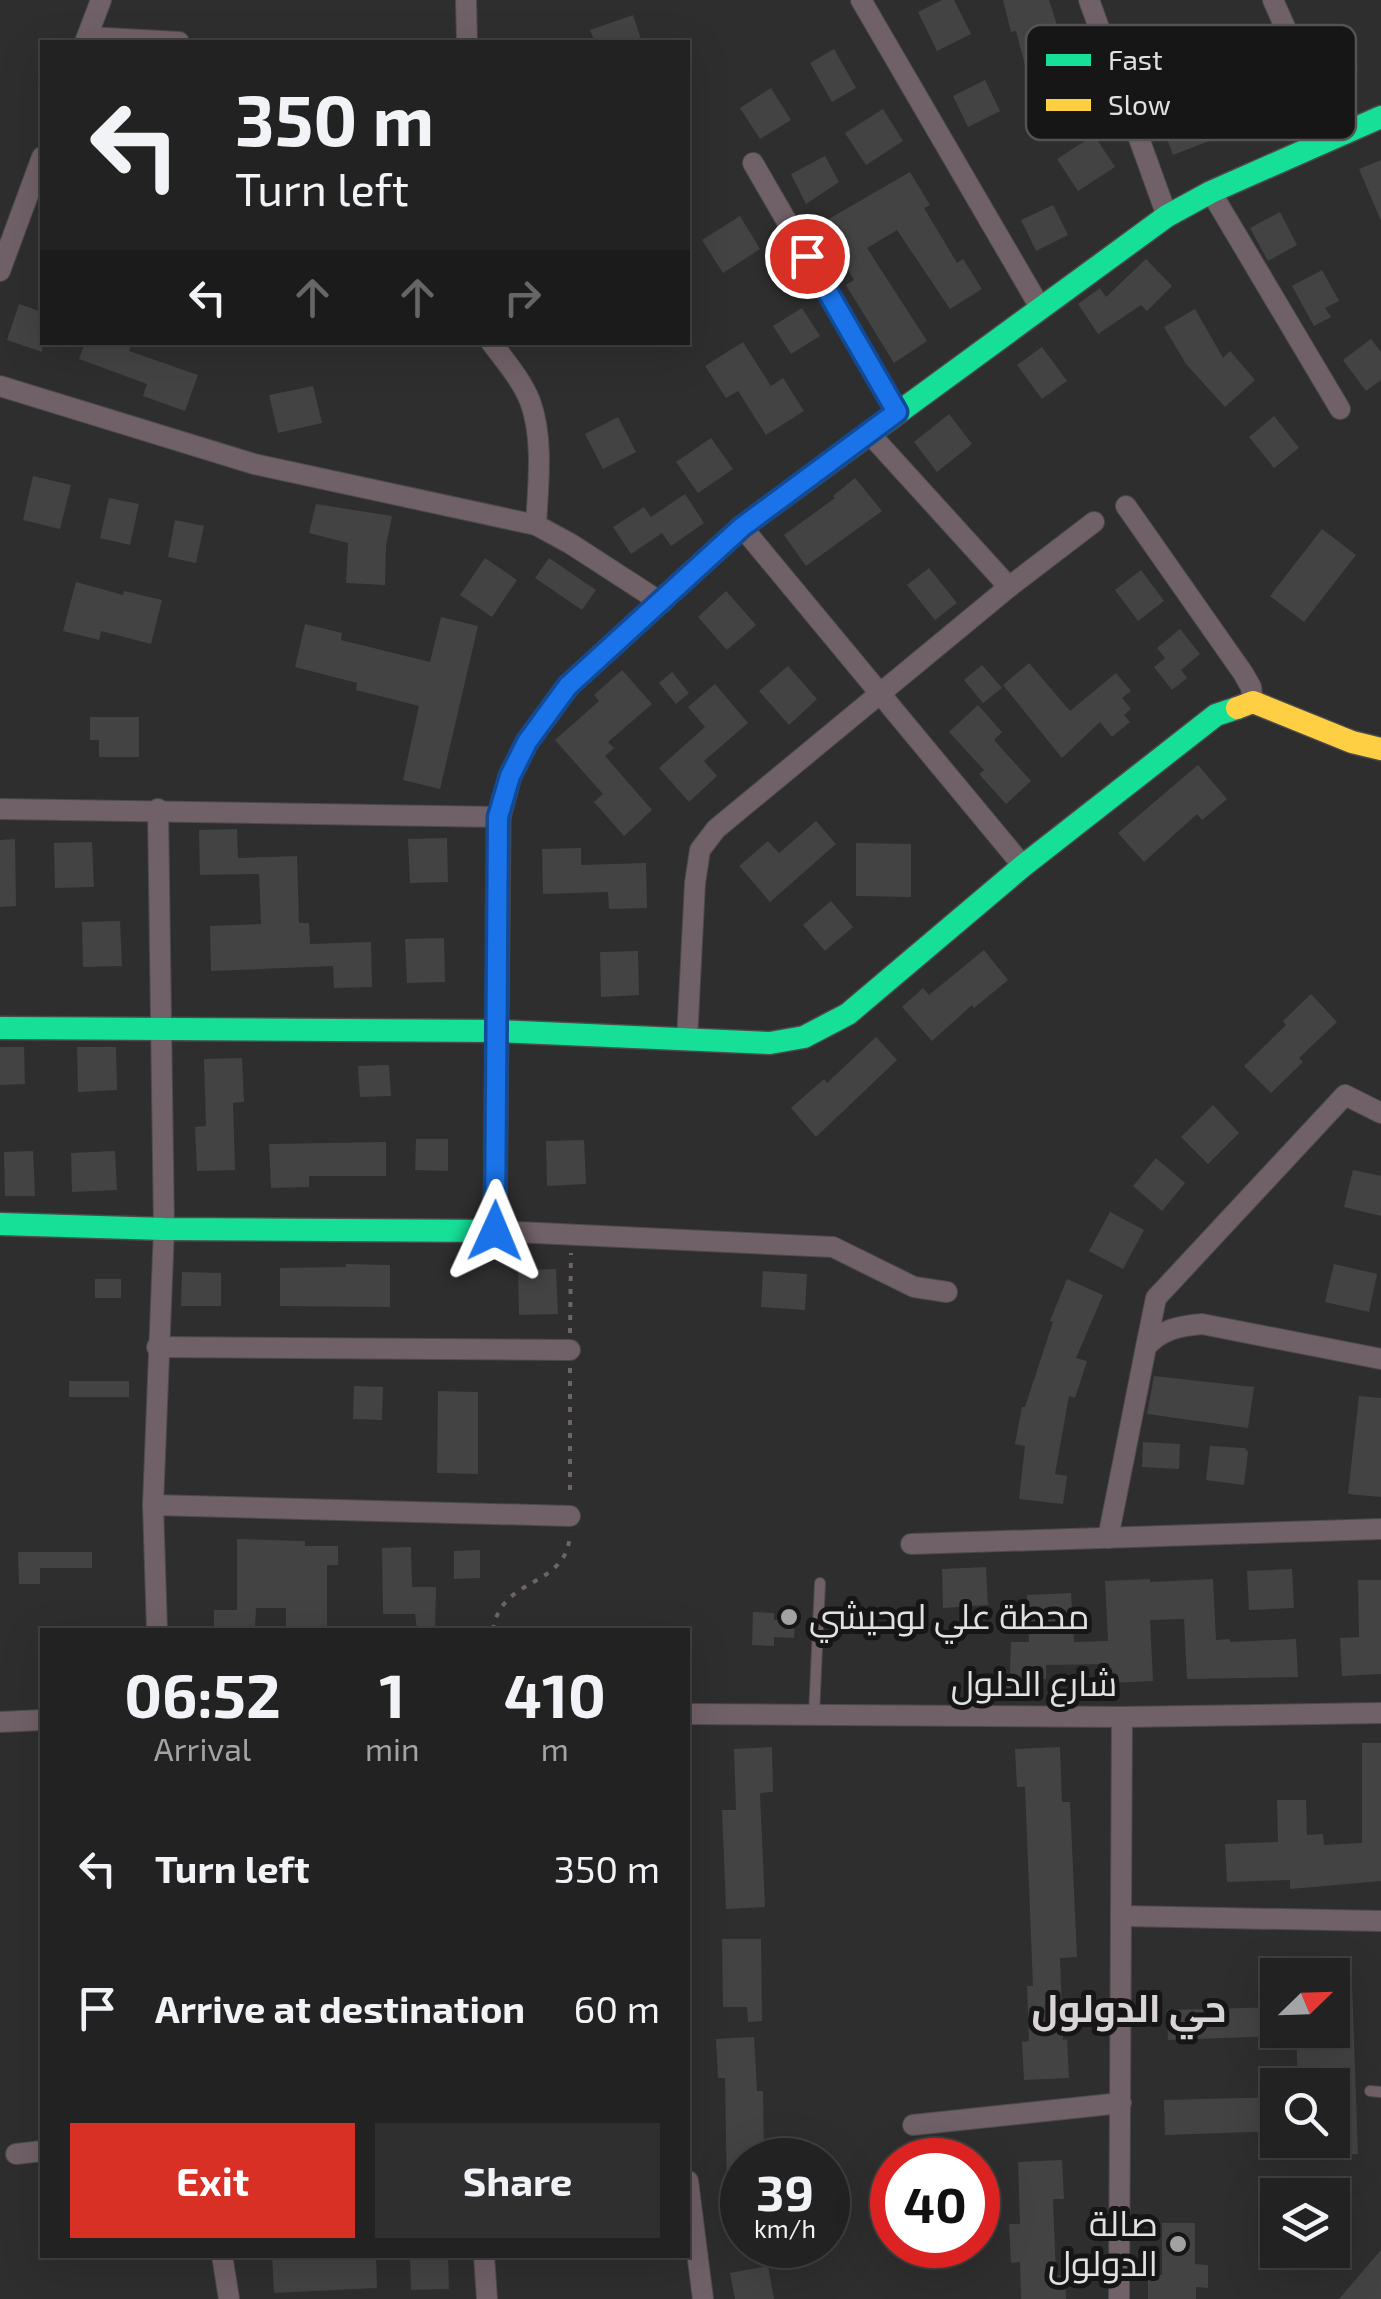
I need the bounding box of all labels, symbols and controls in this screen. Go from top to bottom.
legend [1026,25,1356,140]
text: Fast [1108,42,1163,76]
text: 350 m [235,76,434,160]
icon: left [70,80,200,210]
text: Slow [1108,87,1171,121]
text: Turn left [235,161,409,215]
pin [765,214,850,299]
icon: arrive [780,229,835,284]
icon: left [180,270,235,325]
icon: ahead [285,270,340,325]
icon: ahead [390,270,445,325]
icon: right [495,270,550,325]
position arrow [443,1179,547,1283]
place label: محطة علي لوحيشي [809,1594,1089,1644]
marker: محطة علي لوحيشي [778,1606,800,1628]
text: 06:52 [124,1658,281,1730]
text: 1 [379,1658,405,1730]
text: 410 [504,1658,606,1730]
street label: شارع الدلول [951,1661,1117,1707]
text: Arrival [154,1729,251,1767]
text: min [365,1729,420,1767]
text: m [541,1729,569,1767]
icon: left [70,1841,125,1896]
text: Turn left [155,1845,310,1891]
text: 350 m [554,1845,660,1891]
north arrow [1260,1958,1350,2048]
map controls [1260,1958,1350,2268]
icon: arrive [70,1981,125,2036]
district label: حي الدولول [1032,1984,1226,2040]
text: Arrive at destination [155,1985,525,2031]
text: 60 m [574,1985,660,2031]
button: search [1260,2068,1350,2158]
button: Exit [70,2123,355,2238]
button: Share [375,2123,660,2238]
speed limit sign: 40 [870,2138,1000,2268]
text: 39 [756,2161,814,2221]
button: layers [1260,2178,1350,2268]
place label: صالة الدولول [1048,2201,1158,2285]
text: km/h [754,2213,816,2243]
marker: صالة الدولول [1167,2233,1189,2255]

